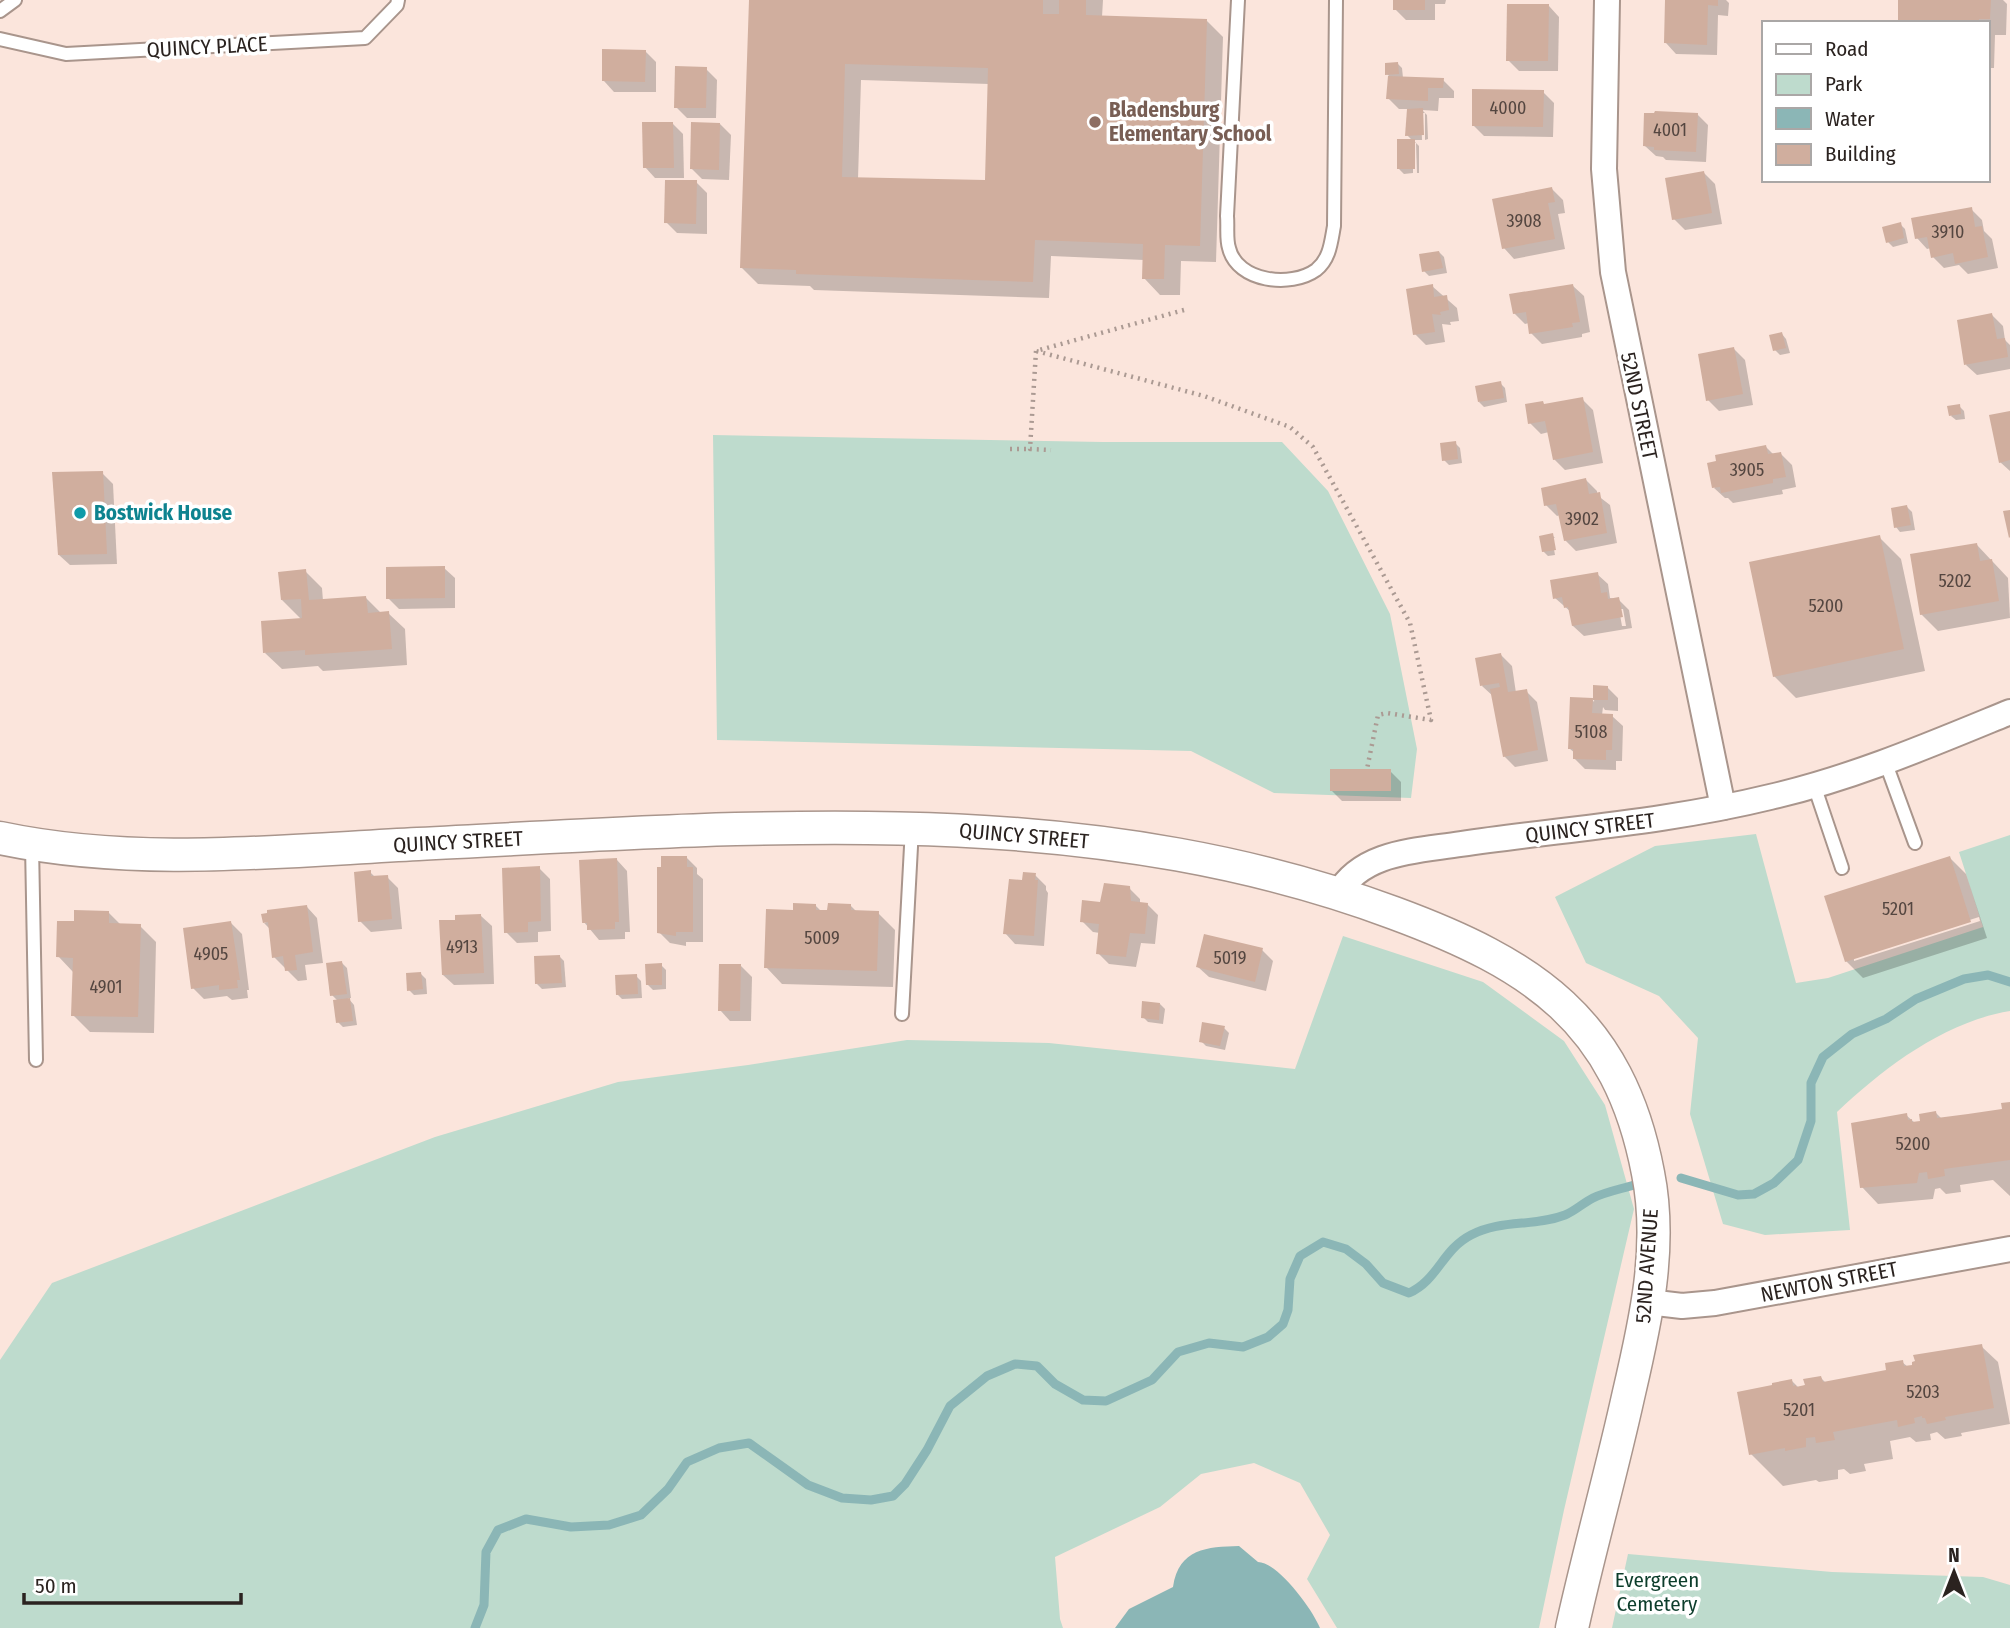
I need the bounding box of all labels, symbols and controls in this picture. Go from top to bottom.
legend [1762,21,1989,182]
street label: QUINCY PLACE [146,31,268,63]
text: Road [1825,36,1869,62]
text: Park [1825,71,1863,97]
place label: Bladensburg Elementary School [1109,97,1272,147]
house number: 4000 [1490,97,1526,119]
text: Water [1825,106,1875,132]
marker: Bladensburg Elementary School [1087,114,1103,130]
house number: 4001 [1653,119,1687,141]
text: Building [1825,141,1896,167]
house number: 3908 [1506,210,1542,232]
house number: 3910 [1932,221,1964,243]
street label: 52ND STREET [1615,350,1663,462]
house number: 3905 [1730,459,1764,481]
place label: Bostwick House [94,500,233,526]
marker: Bostwick House [72,505,88,521]
house number: 3902 [1565,508,1599,530]
house number: 5202 [1938,570,1972,592]
house number: 5200 [1809,595,1843,617]
house number: 5108 [1575,721,1607,743]
street label: QUINCY STREET [1524,807,1656,849]
street label: QUINCY STREET [958,817,1090,855]
street label: QUINCY STREET [392,826,524,858]
house number: 5201 [1882,898,1914,920]
house number: 5009 [804,927,840,949]
house number: 4913 [446,936,478,958]
house number: 4905 [194,943,228,965]
house number: 5019 [1214,947,1246,969]
house number: 4901 [89,976,123,998]
house number: 5200 [1896,1133,1930,1155]
street label: 52ND AVENUE [1630,1208,1664,1324]
street label: NEWTON STREET [1758,1256,1900,1308]
house number: 5203 [1906,1381,1940,1403]
house number: 5201 [1783,1399,1815,1421]
north arrow [1919,1537,1989,1607]
text: N [1948,1544,1960,1567]
scale bar [24,1562,242,1606]
park label: Evergreen Cemetery [1615,1567,1699,1617]
text: 50 m [35,1573,77,1599]

